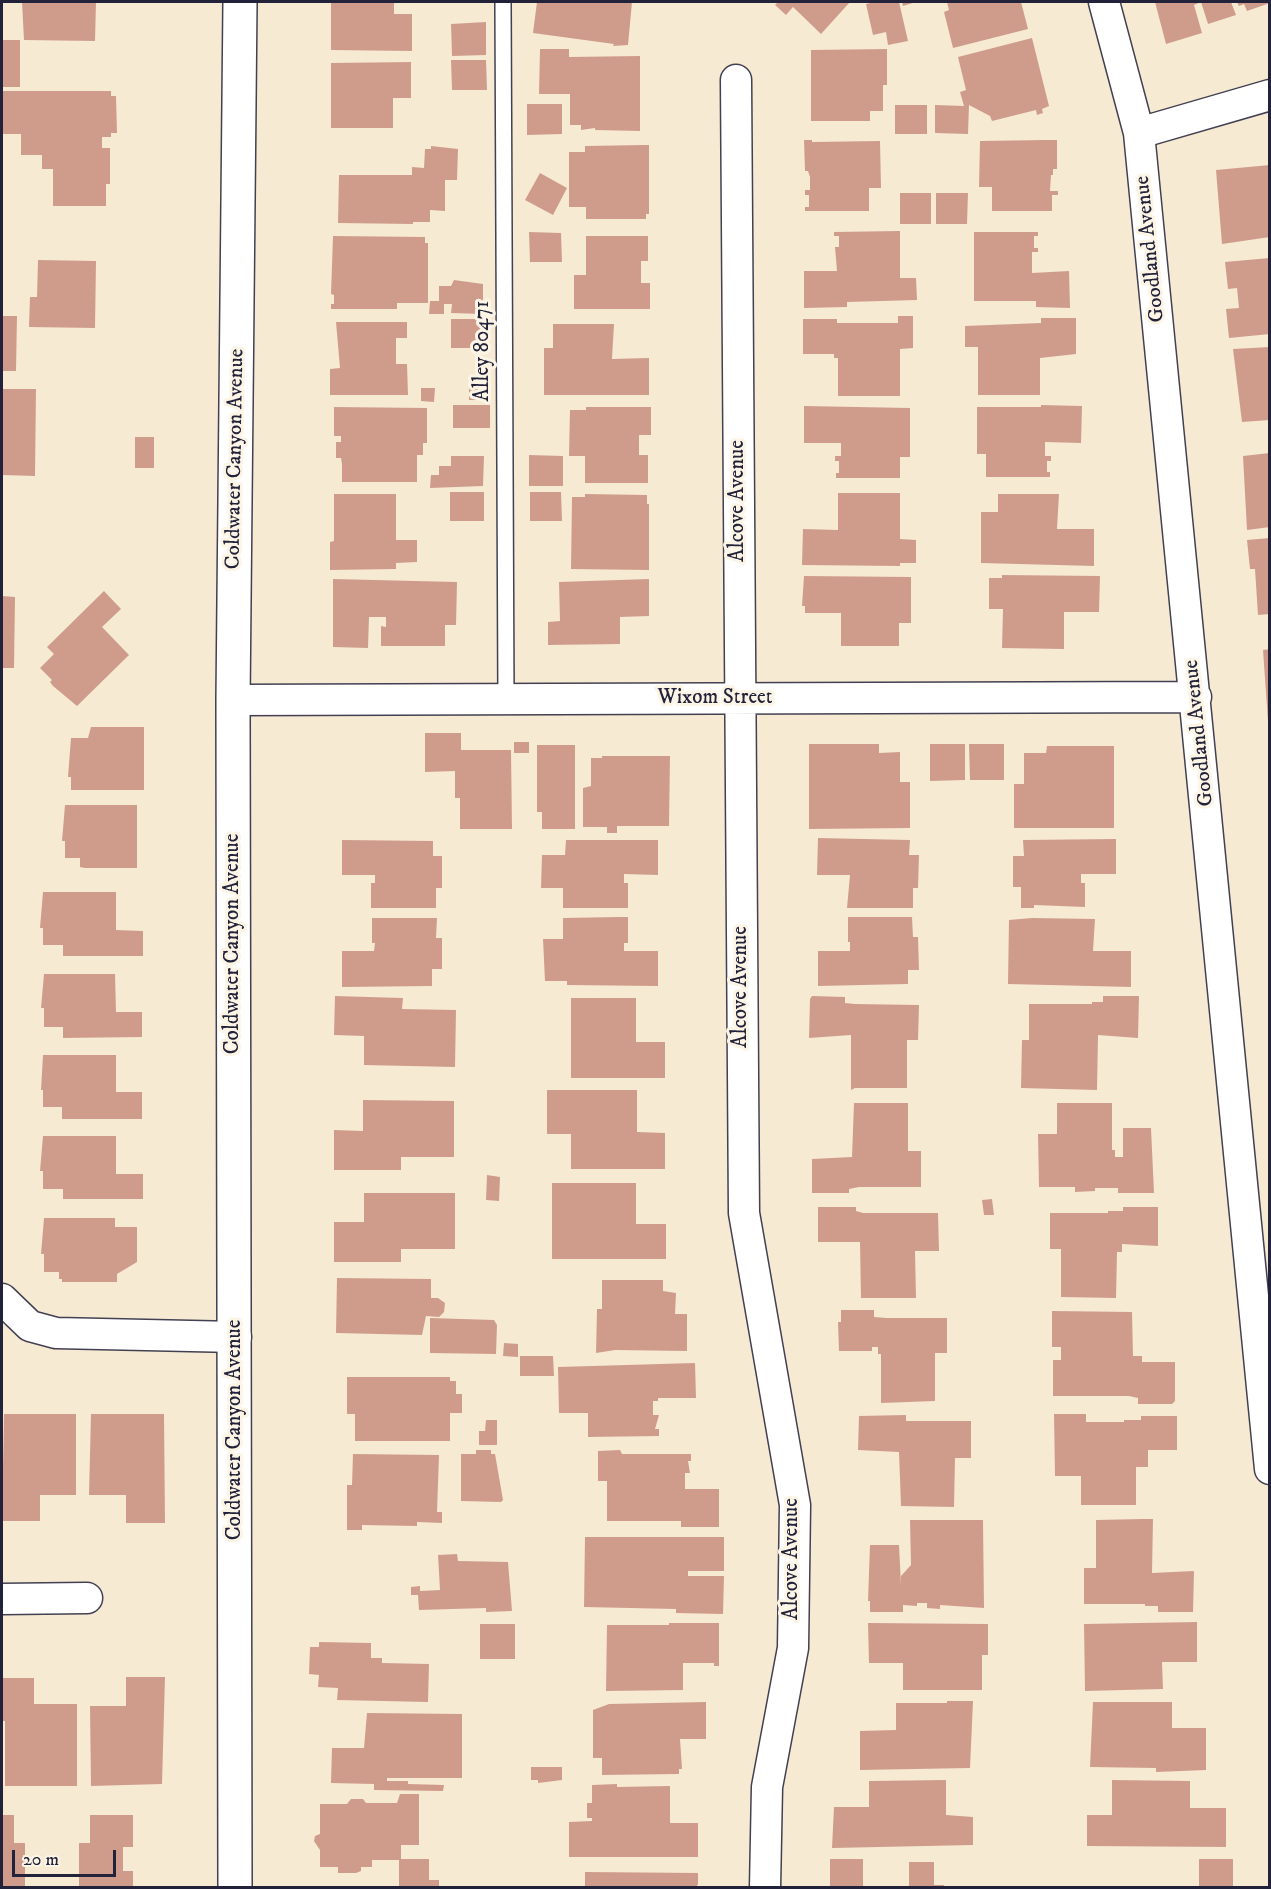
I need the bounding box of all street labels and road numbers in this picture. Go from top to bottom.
street label: Goodland Avenue [1131,174,1171,324]
street label: Alley 80471 [471,300,497,402]
street label: Coldwater Canyon Avenue [221,348,251,570]
street label: Alcove Avenue [726,440,752,562]
street label: Goodland Avenue [1180,658,1220,808]
street label: Wixom Street [657,686,773,712]
street label: Coldwater Canyon Avenue [221,834,247,1054]
street label: Alcove Avenue [729,926,755,1048]
street label: Coldwater Canyon Avenue [223,1320,249,1540]
street label: Alcove Avenue [780,1498,806,1620]

